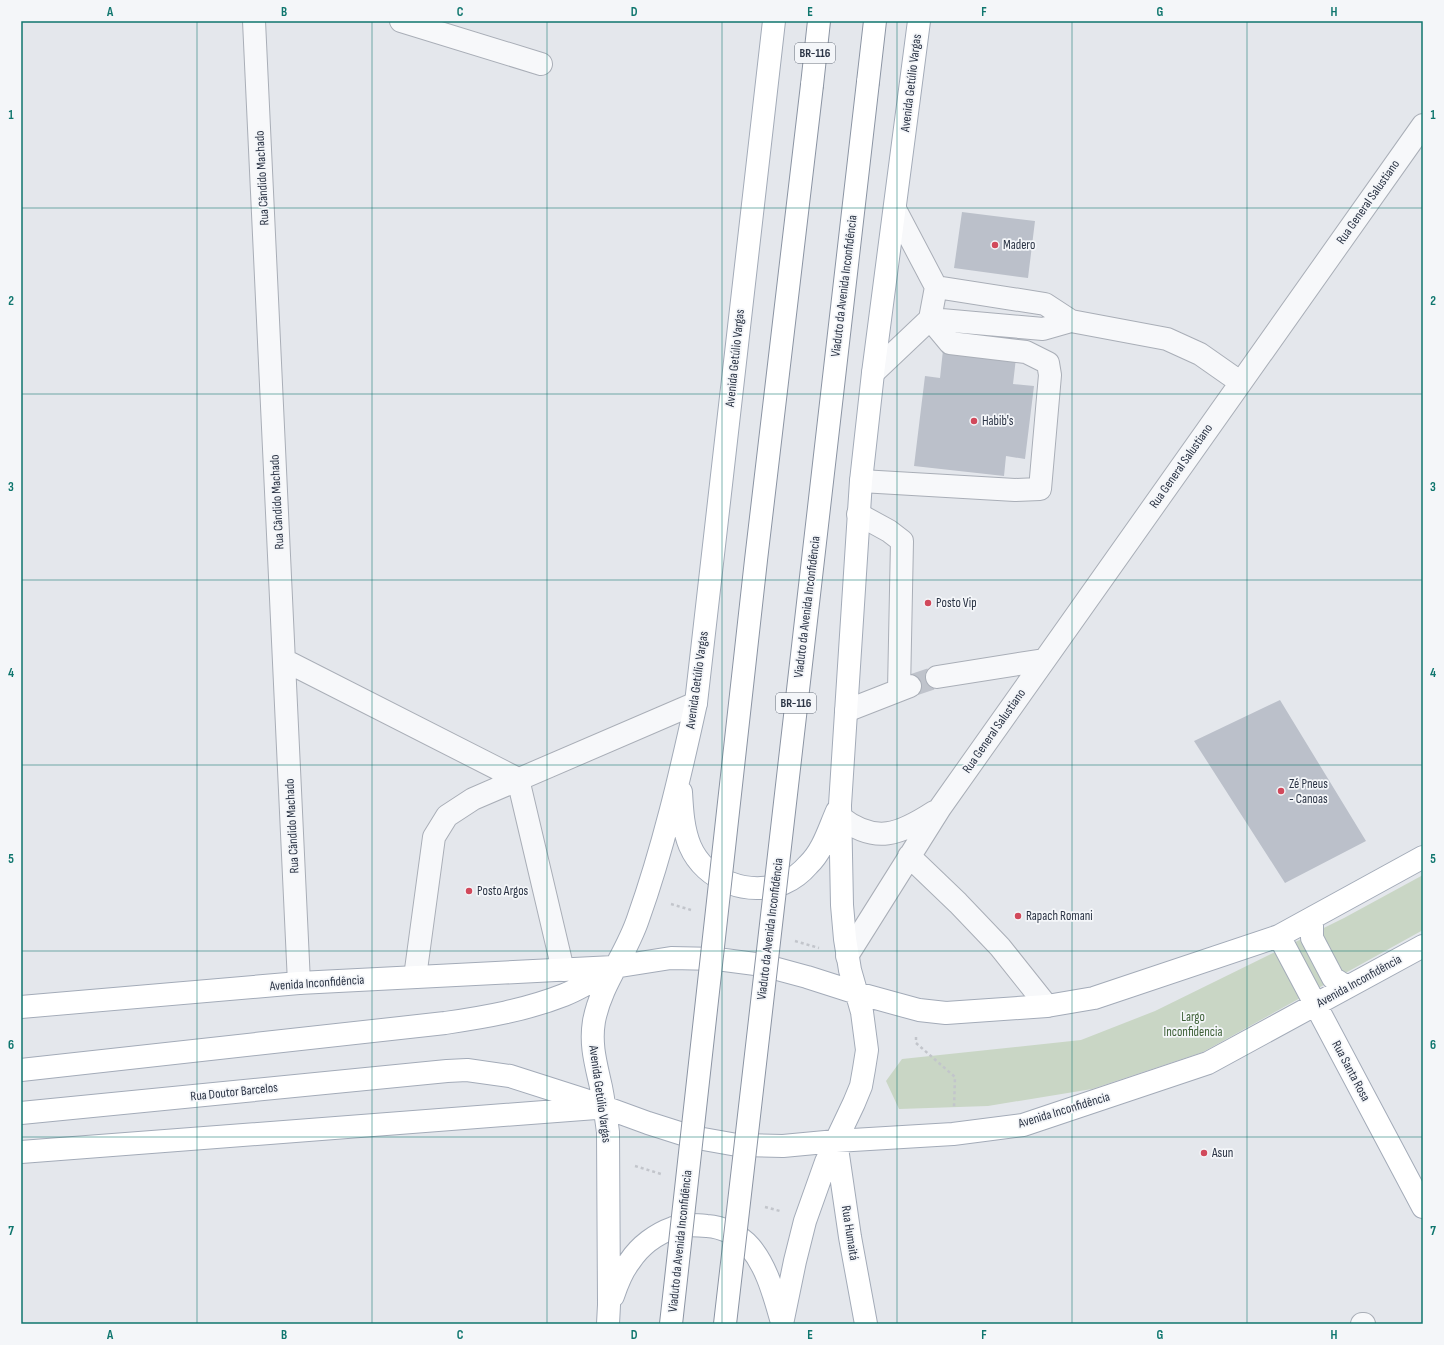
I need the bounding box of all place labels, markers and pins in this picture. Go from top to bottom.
place label: Madero [1003,237,1035,253]
marker: Madero [990,240,1000,250]
place label: Habib's [982,413,1014,429]
marker: Habib's [969,416,979,426]
place label: Posto Vip [936,595,977,611]
marker: Posto Vip [923,598,933,608]
place label: Zé Pneus - Canoas [1289,776,1328,807]
marker: Zé Pneus - Canoas [1276,786,1286,796]
place label: Posto Argos [477,883,529,899]
marker: Posto Argos [464,886,474,896]
place label: Rapach Romani [1026,908,1093,924]
marker: Rapach Romani [1013,911,1023,921]
place label: Asun [1211,1145,1233,1161]
marker: Asun [1199,1148,1209,1158]

